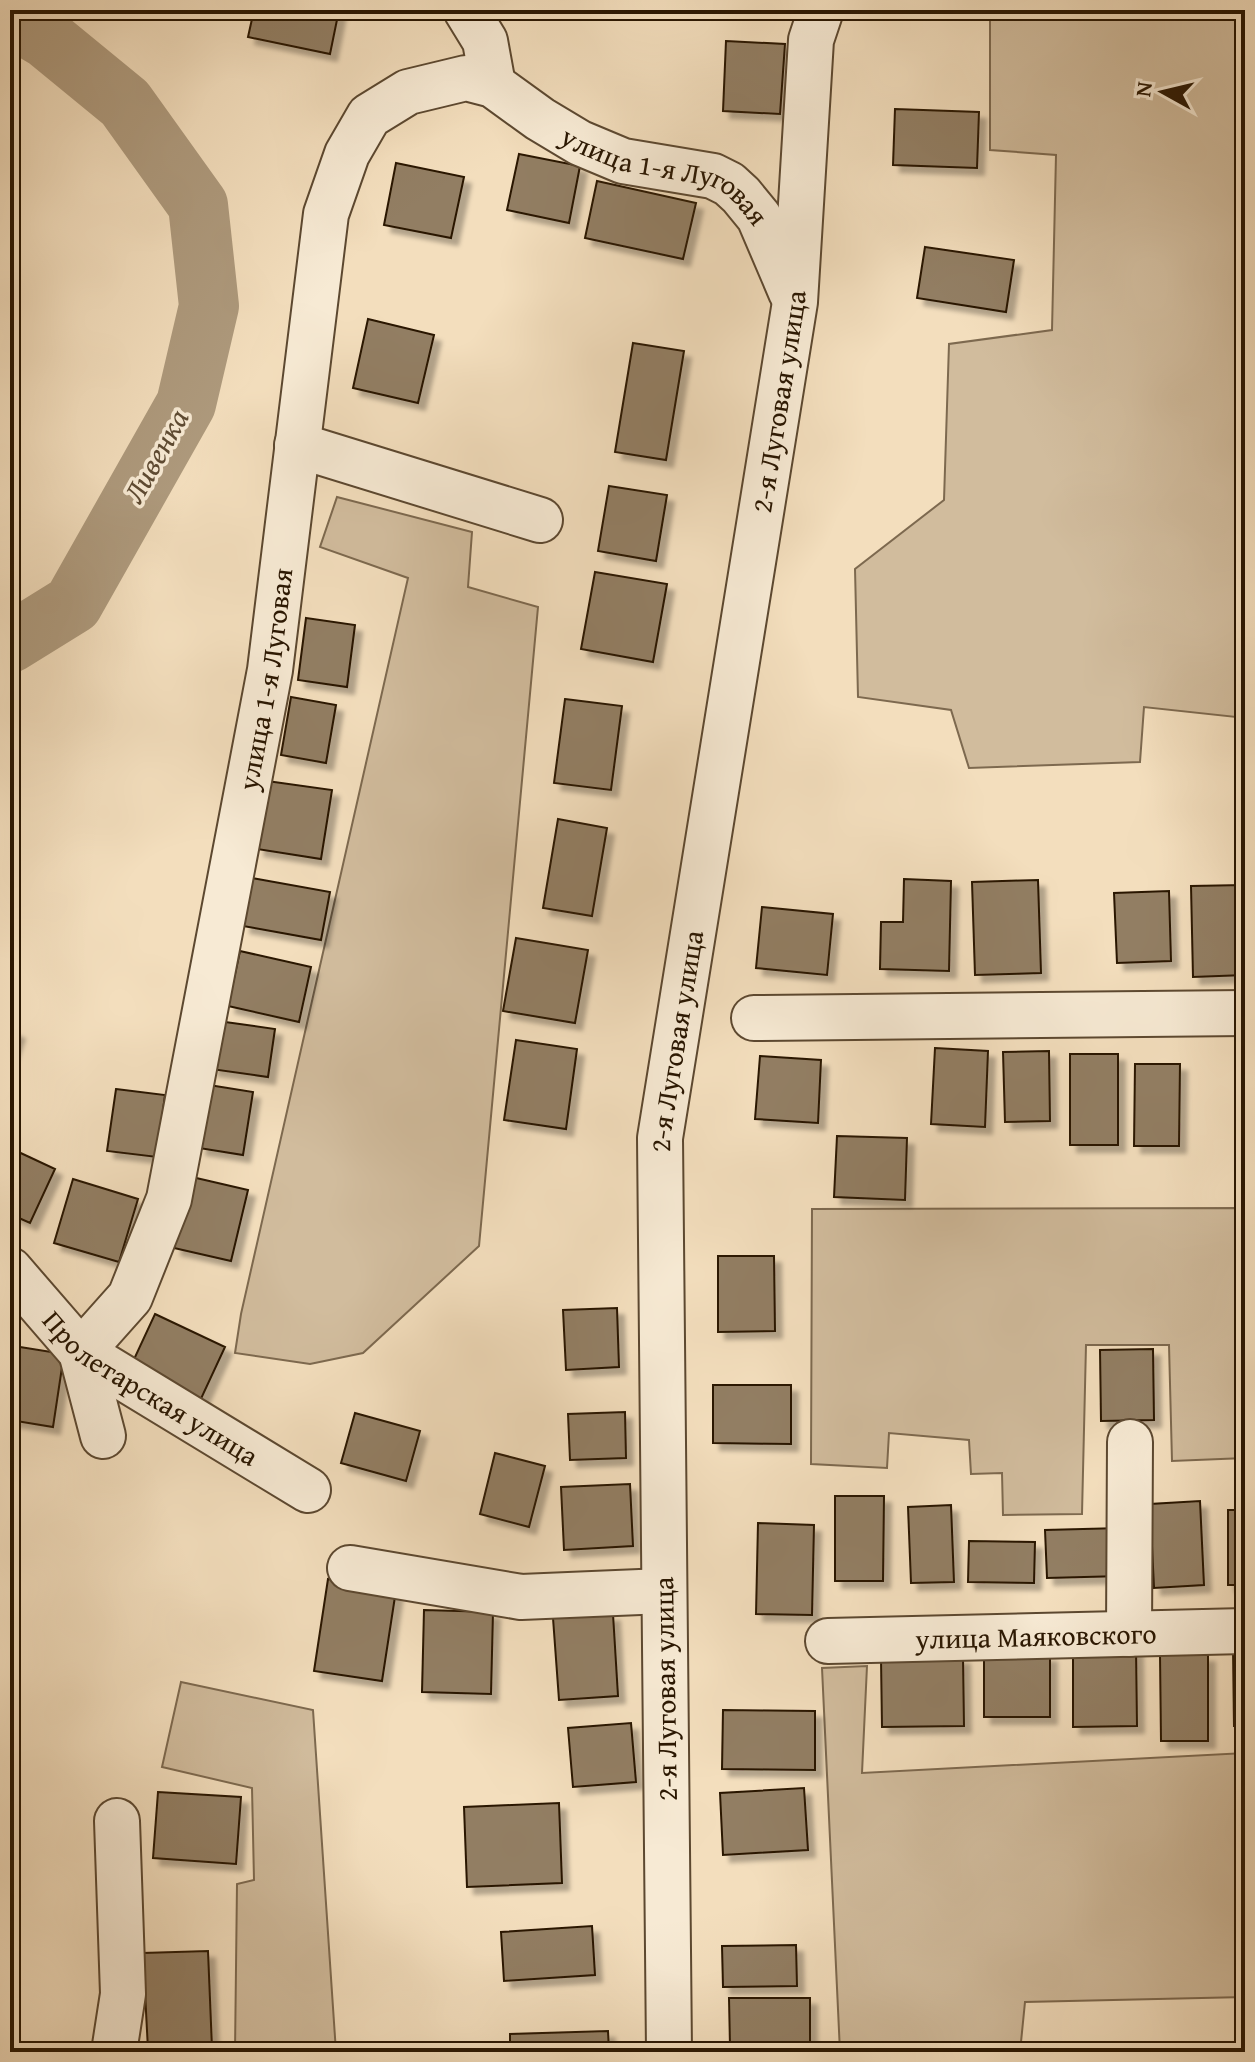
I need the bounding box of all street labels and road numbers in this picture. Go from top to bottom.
street label: улица 1-я Луговая [553,115,779,234]
street label: 2-я Луговая улица [740,289,816,516]
street label: улица 1-я Луговая [226,566,302,795]
street label: 2-я Луговая улица [639,926,713,1153]
street label: Пролетарская улица [33,1301,267,1476]
street label: 2-я Луговая улица [642,1576,687,1802]
street label: улица Маяковского [914,1612,1157,1659]

